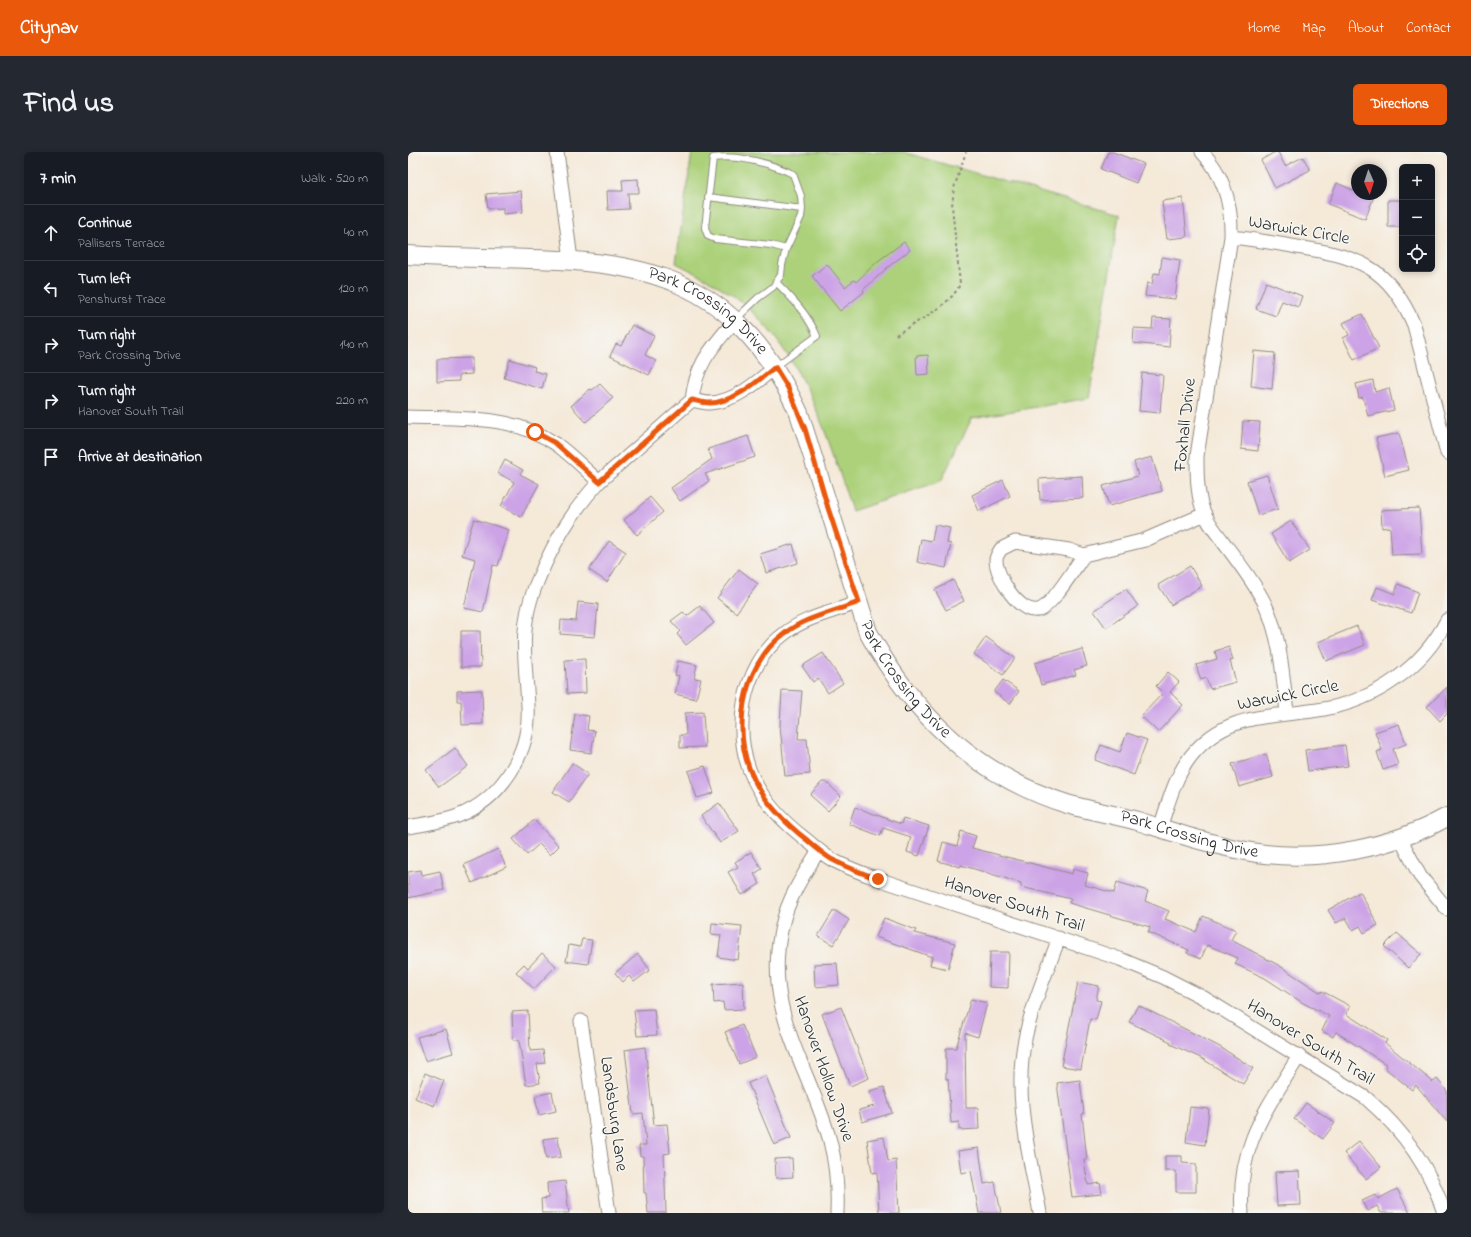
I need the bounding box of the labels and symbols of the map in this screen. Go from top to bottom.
north arrow [1351,164,1387,200]
street label: Warwick Circle [1246,209,1353,253]
street label: Park Crossing Drive [645,261,774,361]
street label: Foxhall Drive [1168,376,1204,474]
route start [526,423,544,441]
street label: Park Crossing Drive [852,617,957,746]
street label: Warwick Circle [1235,673,1342,719]
street label: Park Crossing Drive [1117,804,1261,866]
route end [869,870,887,888]
street label: Hanover South Trail [940,870,1088,940]
street label: Hanover Hollow Drive [786,993,860,1146]
street label: Hanover South Trail [1241,993,1379,1093]
street label: Landsburg Lane [591,1055,634,1174]

